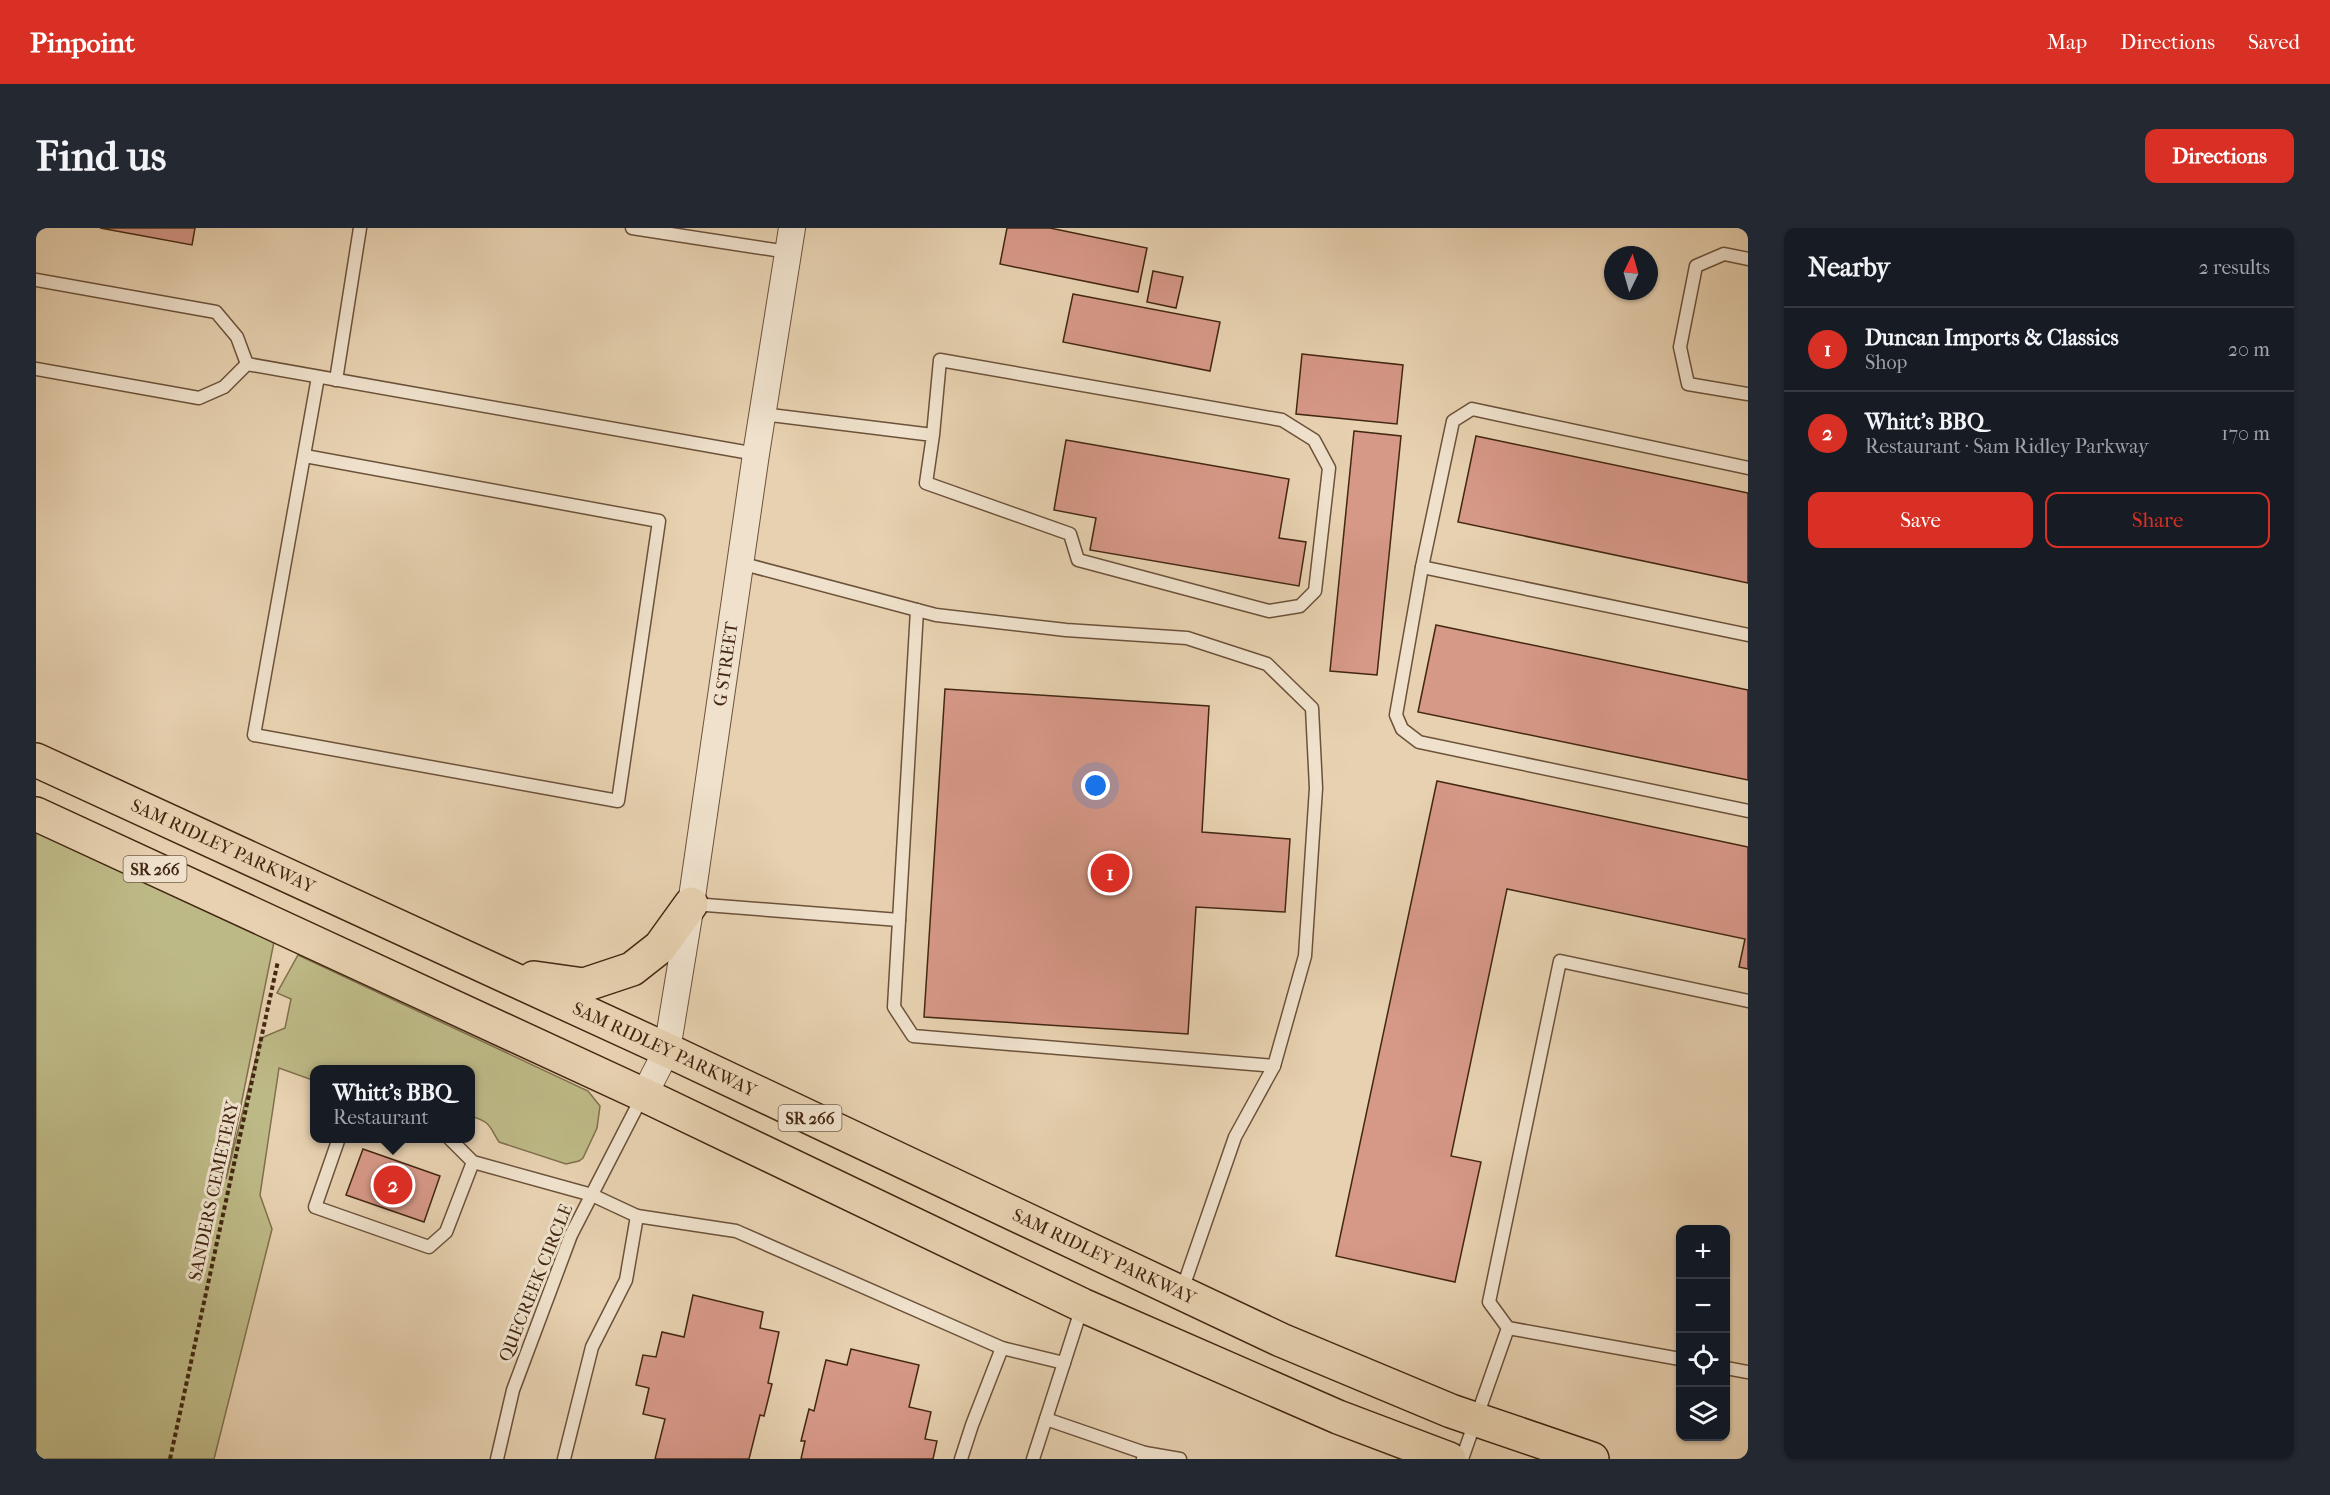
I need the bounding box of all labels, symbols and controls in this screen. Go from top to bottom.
text: Pinpoint [30,26,135,59]
text: Map [2047,30,2087,54]
text: Directions [2120,30,2215,54]
text: Saved [2248,30,2300,54]
button: Directions [2145,129,2294,183]
text: Find us [36,132,166,181]
north arrow [1604,246,1658,300]
text: Nearby [1808,252,1890,283]
text: 2 results [2199,256,2270,279]
text: Duncan Imports & Classics [1865,325,2119,351]
text: 1 [1824,338,1831,361]
text: 20 m [2228,338,2270,361]
text: Shop [1865,351,1907,374]
text: Whitt's BBQ [1865,409,1984,435]
text: 2 [1822,422,1833,445]
text: 170 m [2221,422,2270,445]
text: Restaurant · Sam Ridley Parkway [1865,435,2149,458]
button: Save [1808,492,2033,548]
button: Share [2045,492,2270,548]
street label: G STREET [709,619,742,708]
your location [1081,771,1110,800]
street label: SAM RIDLEY PARKWAY [128,795,319,898]
pin: 1 [1090,850,1130,896]
road number: SR 266 [124,856,186,882]
street label: SAM RIDLEY PARKWAY [569,998,761,1102]
popup [310,1065,475,1143]
text: Whitt's BBQ [333,1080,452,1106]
street label: SANDERS CEMETERY [185,1098,243,1283]
road number: SR 266 [778,1105,842,1131]
text: Restaurant [333,1106,429,1129]
pin: 2 [374,1162,412,1208]
street label: QUECREEK CIRCLE [495,1201,577,1365]
street label: SAM RIDLEY PARKWAY [1009,1204,1200,1309]
map controls [1676,1225,1730,1441]
button: + [1676,1225,1730,1279]
button: − [1676,1279,1730,1333]
button: locate [1676,1333,1730,1387]
button: layers [1676,1387,1730,1441]

